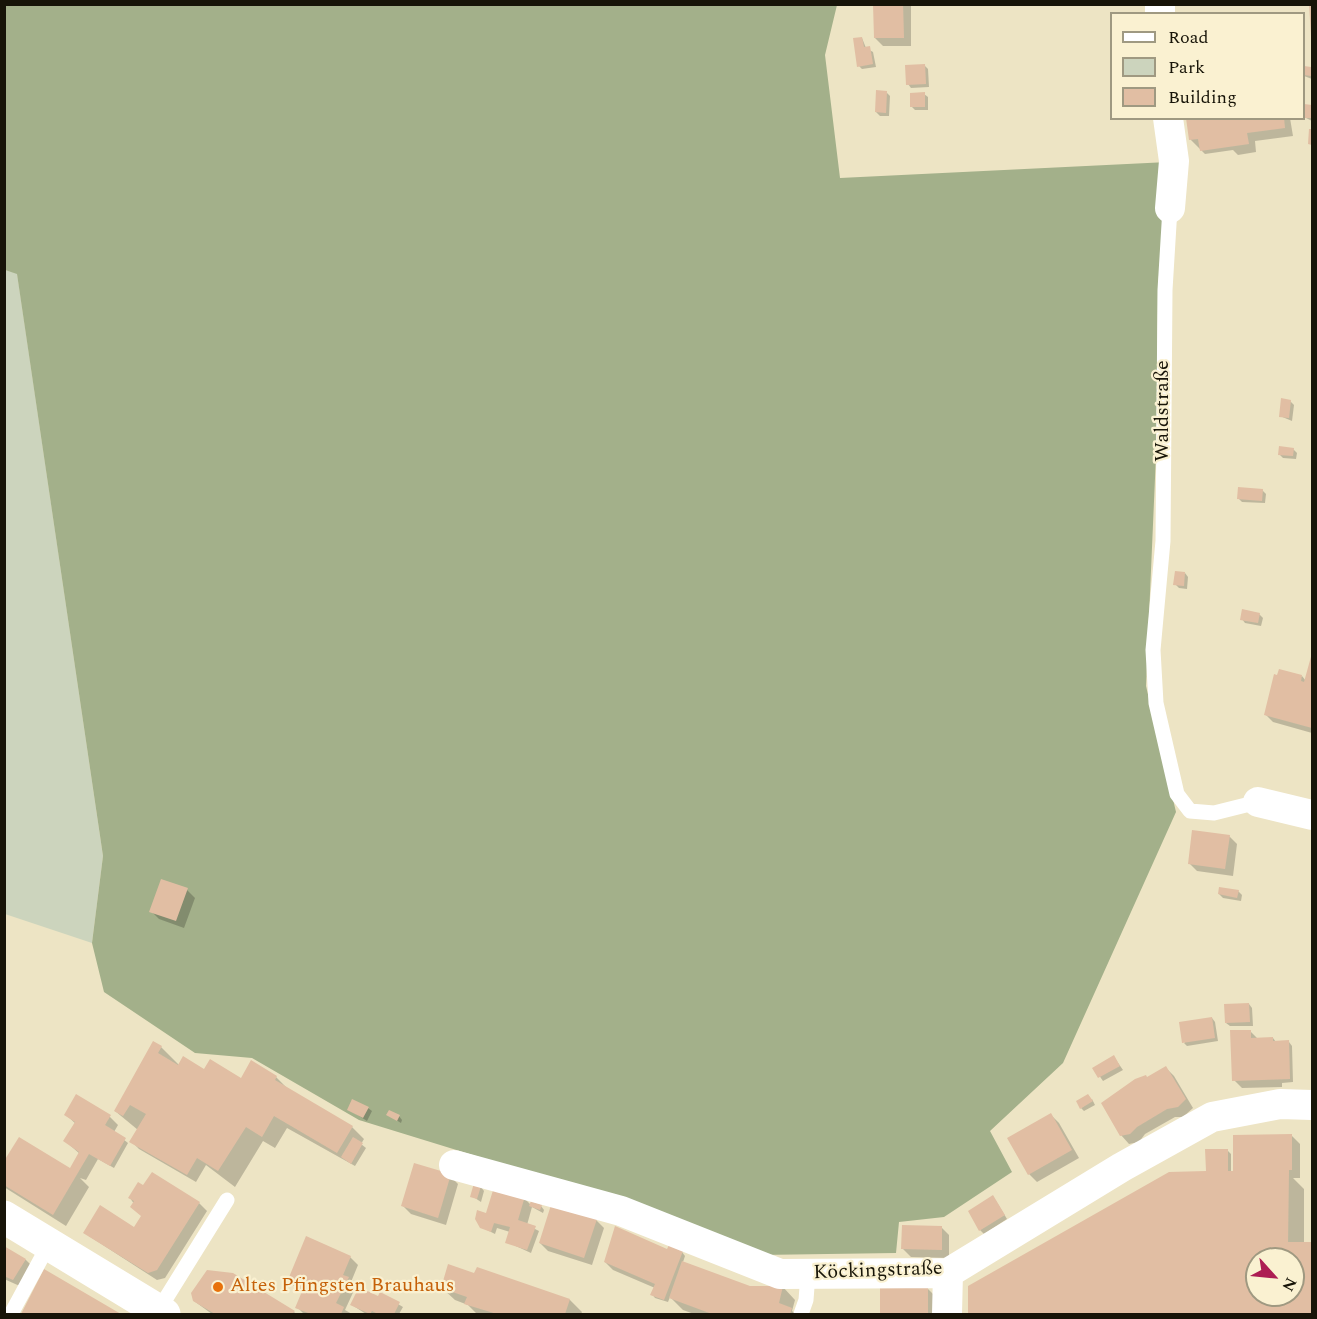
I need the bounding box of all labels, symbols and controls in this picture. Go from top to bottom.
legend [1110,12,1305,120]
text: Road [1168,24,1209,51]
text: Park [1168,54,1205,81]
text: Building [1168,84,1237,111]
street label: Waldstraße [1152,360,1176,462]
north arrow [1245,1247,1305,1307]
street label: Köckingstraße [813,1258,943,1286]
text: N [1276,1273,1303,1296]
place label: Altes Pfingsten Brauhaus [230,1275,454,1299]
marker: Altes Pfingsten Brauhaus [211,1280,225,1294]

